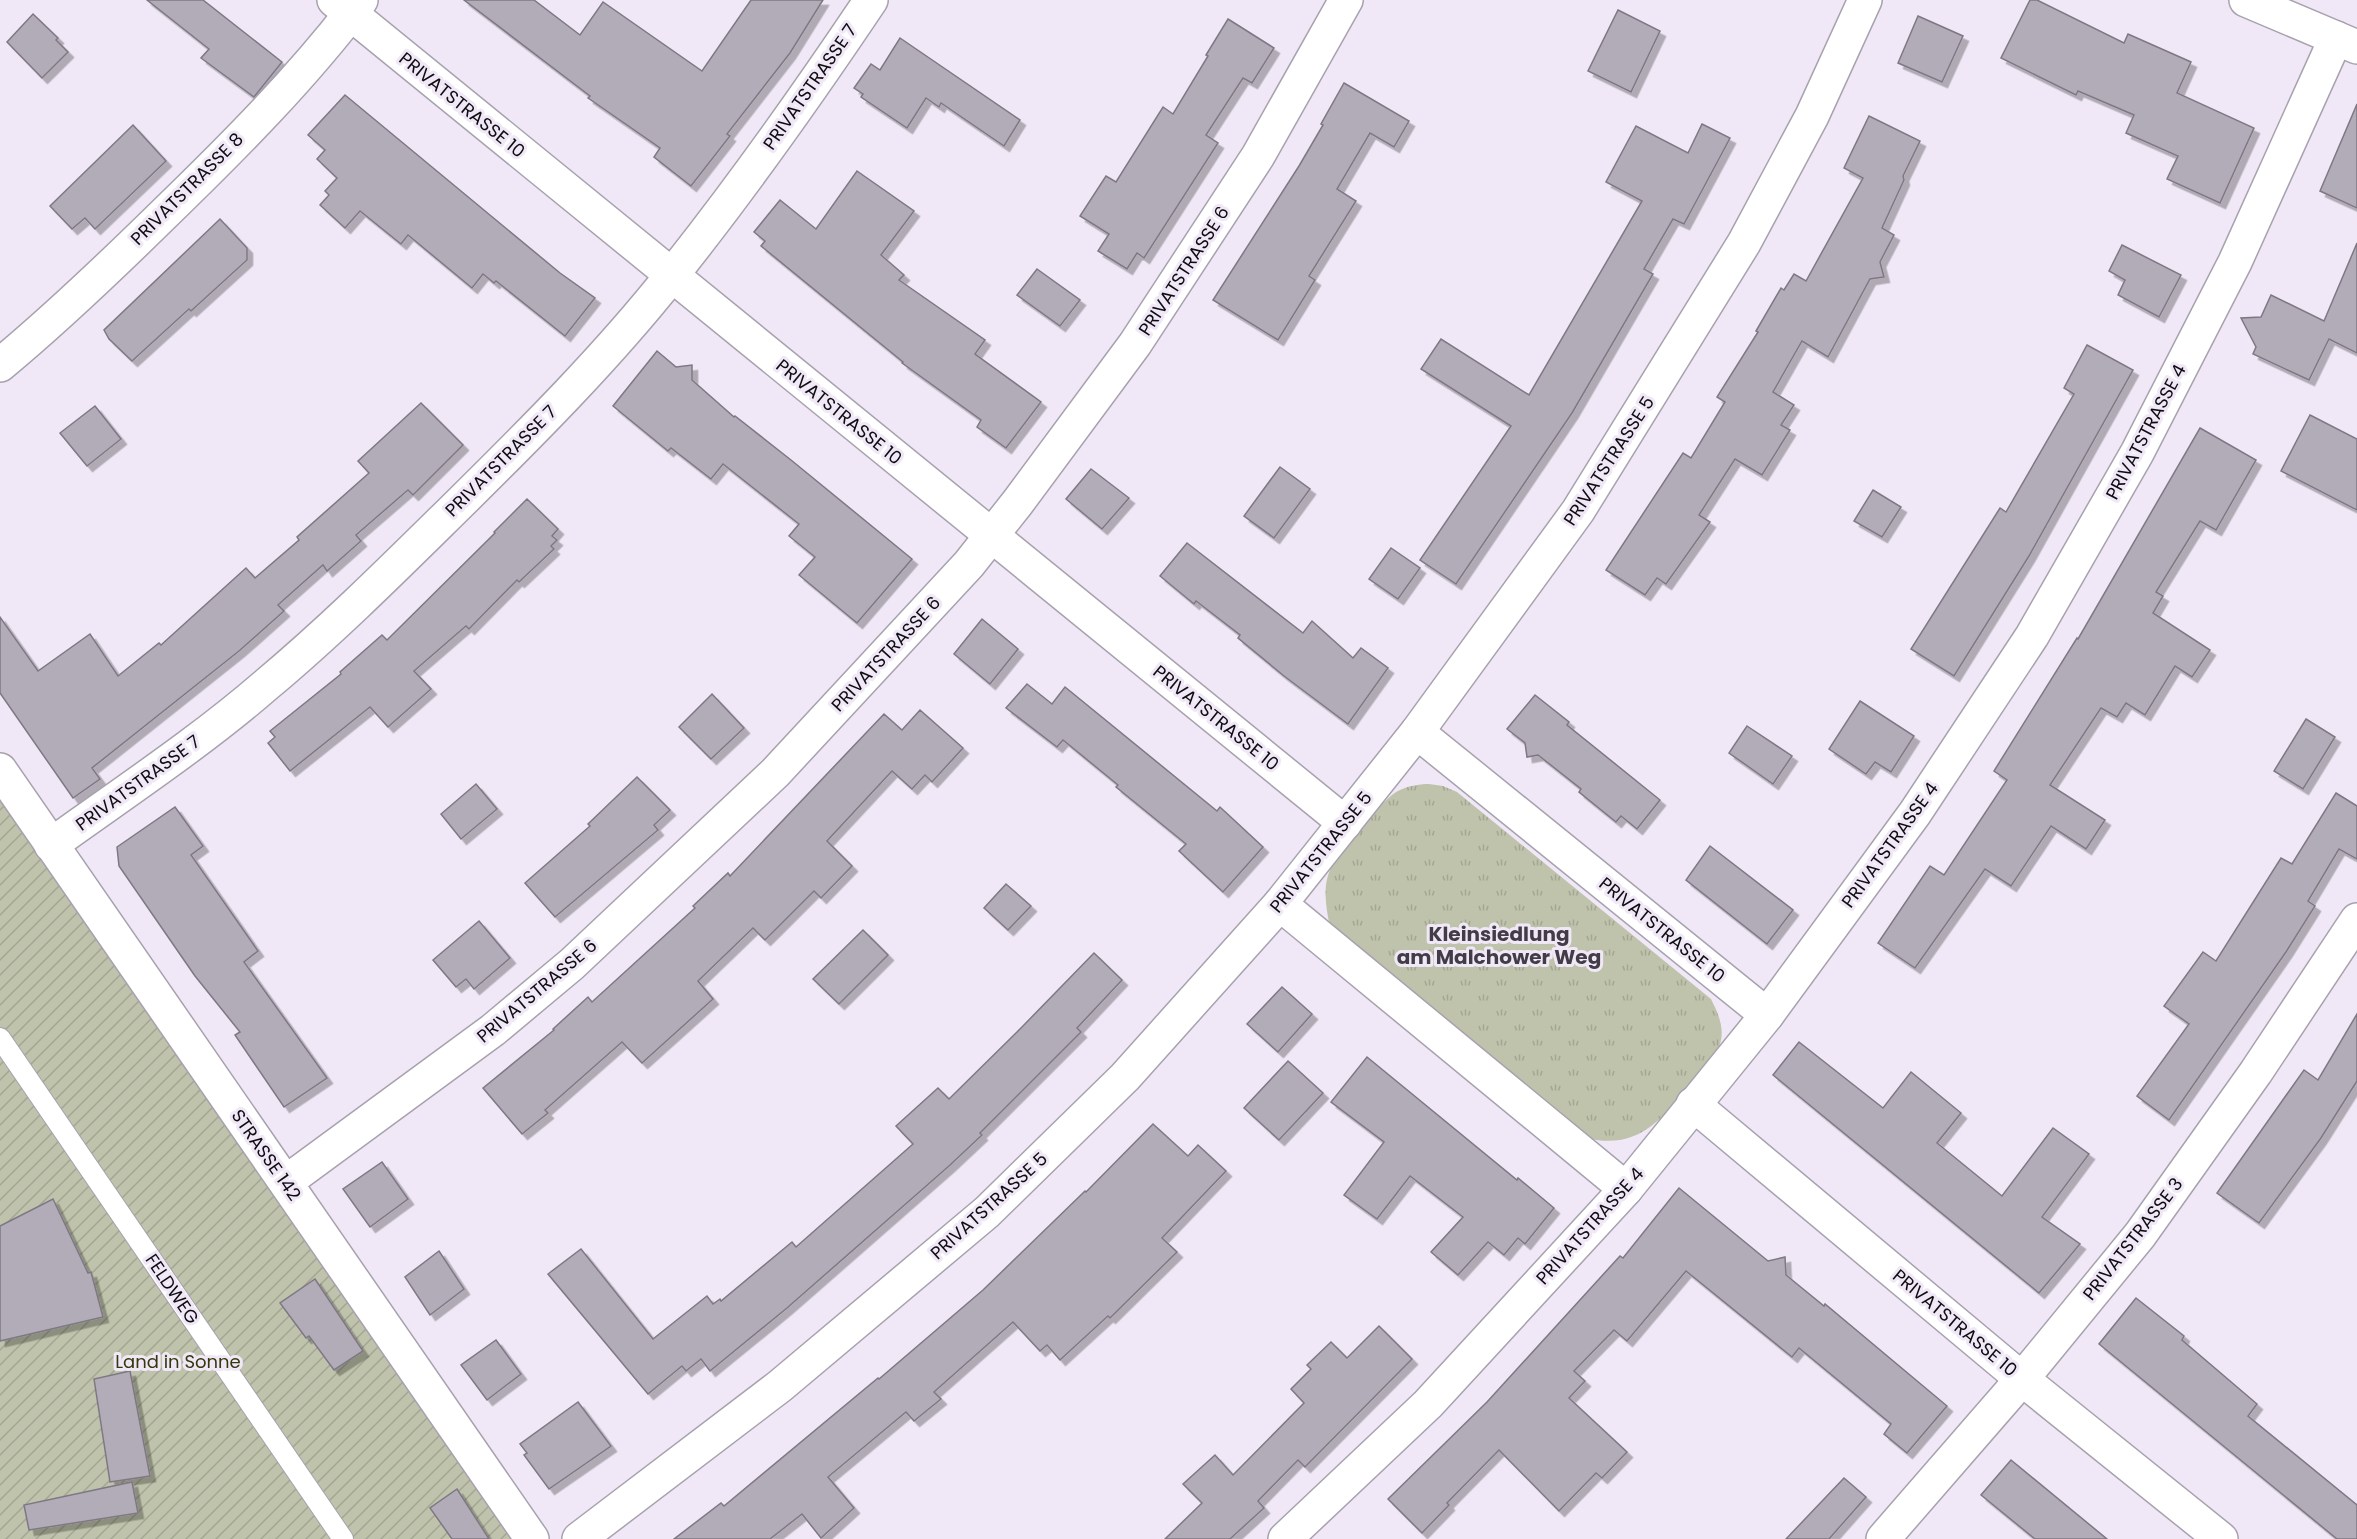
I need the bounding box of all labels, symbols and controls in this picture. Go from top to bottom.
street label: PRIVATSTRASSE 7 [757,19,862,155]
street label: PRIVATSTRASSE 10 [394,46,531,163]
street label: PRIVATSTRASSE 8 [125,127,248,250]
street label: PRIVATSTRASSE 6 [1132,201,1235,340]
street label: PRIVATSTRASSE 10 [771,353,908,470]
street label: PRIVATSTRASSE 4 [2099,360,2192,504]
street label: PRIVATSTRASSE 5 [1557,391,1660,530]
street label: PRIVATSTRASSE 7 [439,399,562,522]
street label: PRIVATSTRASSE 6 [825,590,946,717]
street label: PRIVATSTRASSE 10 [1148,659,1285,776]
street label: PRIVATSTRASSE 7 [70,729,205,836]
street label: PRIVATSTRASSE 4 [1835,777,1944,913]
street label: PRIVATSTRASSE 5 [1264,786,1377,918]
street label: PRIVATSTRASSE 10 [1594,871,1731,988]
district label: Kleinsiedlung am Malchower Weg [1397,920,1601,971]
street label: PRIVATSTRASSE 6 [471,933,602,1048]
street label: STRASSE 142 [226,1104,307,1205]
street label: PRIVATSTRASSE 5 [925,1146,1053,1265]
street label: PRIVATSTRASSE 4 [1530,1162,1649,1290]
street label: PRIVATSTRASSE 3 [2077,1172,2188,1305]
street label: FELDWEG [140,1249,205,1329]
street label: PRIVATSTRASSE 10 [1888,1263,2023,1382]
park label: Land in Sonne [115,1349,241,1374]

